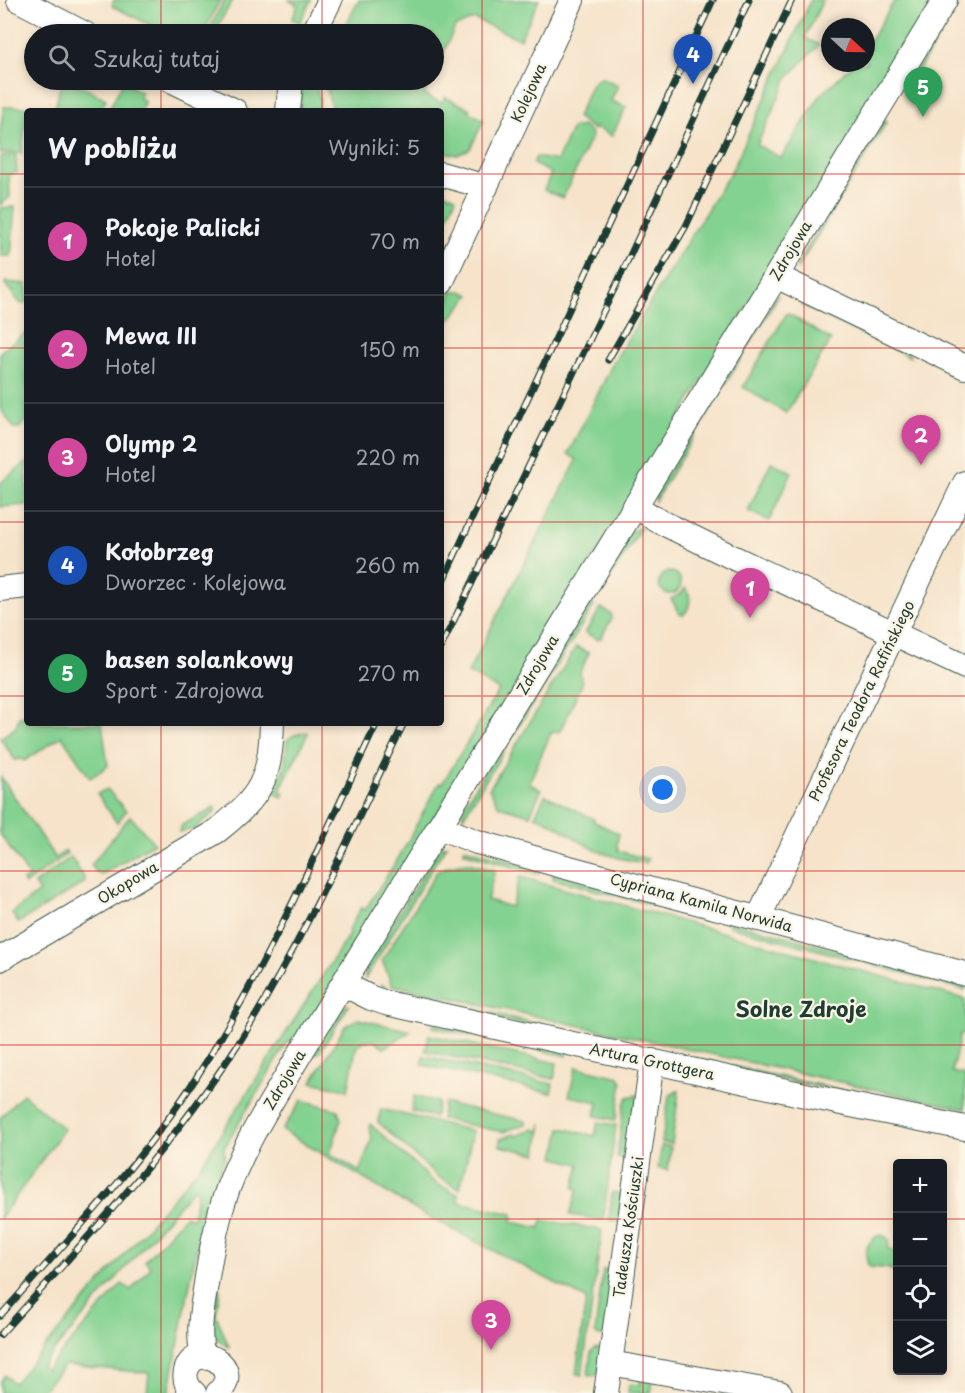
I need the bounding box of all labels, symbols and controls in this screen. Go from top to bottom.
north arrow [821,18,875,72]
search box [24,24,444,90]
pin: 4 [674,34,712,84]
icon: search [45,41,78,74]
text: Szukaj tutaj [93,41,220,74]
street label: Kolejowa [504,58,552,126]
pin: 5 [904,68,942,117]
text: W pobliżu [48,128,177,167]
text: Wyniki: 5 [328,132,420,162]
text: Pokoje Palicki [105,210,260,243]
street label: Zdrojowa [763,215,817,285]
text: 1 [63,226,72,256]
text: 70 m [370,226,420,256]
text: Hotel [105,243,156,273]
text: Mewa III [105,318,197,351]
text: 2 [60,334,75,364]
text: 150 m [360,334,420,364]
text: Hotel [105,351,156,381]
pin: 2 [902,416,940,465]
text: Olymp 2 [105,426,197,459]
text: 3 [61,442,74,472]
text: 220 m [356,442,420,472]
text: Hotel [105,459,156,489]
text: Kołobrzeg [105,534,214,567]
text: 4 [61,550,74,580]
text: 260 m [355,550,420,580]
text: Dworzec · Kolejowa [105,567,286,597]
pin: 1 [730,568,770,618]
street label: Profesora Teodora Rafińskiego [802,596,919,805]
street label: Zdrojowa [510,629,564,699]
text: basen solankowy [105,642,293,675]
text: 5 [61,658,74,688]
text: 270 m [357,658,420,688]
text: Sport · Zdrojowa [105,675,263,705]
your location [648,775,677,804]
street label: Okopowa [92,854,163,909]
street label: Cypriana Kamila Norwida [608,866,796,937]
district label: Solne Zdroje [735,992,867,1024]
street label: Artura Grottgera [588,1036,718,1085]
street label: Zdrojowa [257,1044,311,1114]
street label: Tadeusza Kościuszki [606,1155,649,1299]
map controls [893,1159,947,1375]
button: + [893,1159,947,1213]
button: − [893,1213,947,1267]
button: locate [893,1267,947,1321]
pin: 3 [472,1300,510,1350]
button: layers [893,1321,947,1375]

